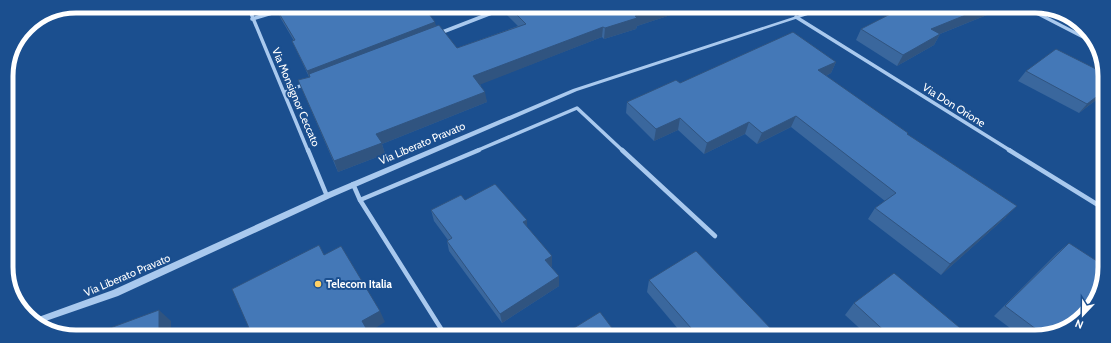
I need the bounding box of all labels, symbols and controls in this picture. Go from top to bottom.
street label: Via Monsignor Ceccato [269,46,323,148]
street label: Via Don Orione [920,80,989,130]
street label: Via Liberato Pravato [377,118,467,168]
street label: Via Liberato Pravato [82,250,172,300]
place label: Telecom Italia [326,277,392,291]
marker: Telecom Italia [313,279,323,289]
north arrow [1063,295,1103,335]
text: N [1073,316,1085,332]

